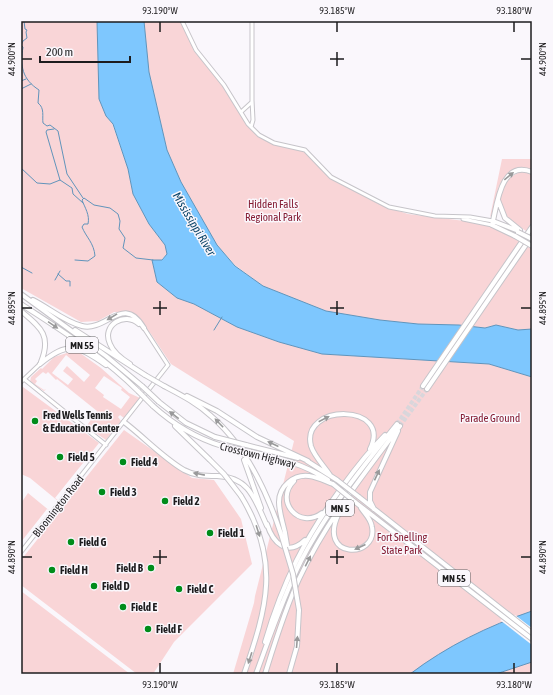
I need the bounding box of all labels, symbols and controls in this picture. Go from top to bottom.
text: 93.190°W [142,5,178,16]
text: 93.185°W [319,5,355,16]
text: 93.180°W [496,5,532,16]
scale bar [40,38,130,64]
text: 44.900°N [6,42,17,76]
text: 44.900°N [537,42,548,76]
text: 200 m [46,45,73,59]
one-way arrow [504,172,515,181]
water label: Mississippi River [170,190,219,259]
park label: Hidden Falls Regional Park [245,198,301,223]
text: 44.895°N [6,291,17,325]
text: 44.895°N [537,291,548,325]
one-way arrow [106,313,118,320]
one-way arrow [48,322,59,329]
road number: MN 55 [66,337,98,353]
place label: Fred Wells Tennis & Education Center [43,409,120,434]
one-way arrow [168,411,179,419]
park label: Parade Ground [460,412,520,424]
marker: Fred Wells Tennis & Education Center [30,416,40,426]
one-way arrow [318,416,329,423]
one-way arrow [214,418,224,428]
street label: Crosstown Highway [219,440,298,470]
one-way arrow [267,441,279,447]
place label: Field 5 [68,451,95,463]
marker: Field 5 [55,452,65,462]
place label: Field 4 [131,456,158,468]
marker: Field 4 [118,457,128,467]
one-way arrow [374,469,380,481]
one-way arrow [193,471,205,477]
street label: Bloomington Road [30,473,86,539]
place label: Field 3 [110,486,137,498]
marker: Field 3 [97,487,107,497]
place label: Field 2 [173,495,200,507]
marker: Field 2 [160,496,170,506]
road number: MN 5 [326,500,354,516]
one-way arrow [255,525,261,537]
place label: Field 1 [218,527,245,539]
marker: Field 1 [205,528,215,538]
park label: Fort Snelling State Park [377,531,428,556]
place label: Field G [79,536,106,548]
marker: Field G [66,537,76,547]
text: 44.890°N [6,540,17,574]
text: 44.890°N [537,540,548,574]
one-way arrow [354,545,366,551]
one-way arrow [305,555,311,566]
place label: Field B [116,562,144,574]
marker: Field B [146,563,156,573]
place label: Field H [60,564,88,576]
marker: Field H [47,565,57,575]
road number: MN 55 [438,570,470,586]
place label: Field D [102,580,130,592]
marker: Field D [89,581,99,591]
place label: Field C [187,583,213,595]
marker: Field C [174,584,184,594]
place label: Field E [131,601,157,613]
marker: Field E [118,602,128,612]
place label: Field F [156,623,182,635]
marker: Field F [143,624,153,634]
one-way arrow [294,636,301,648]
one-way arrow [247,652,253,664]
text: 93.190°W [142,679,178,690]
text: 93.185°W [319,679,355,690]
text: 93.180°W [496,679,532,690]

